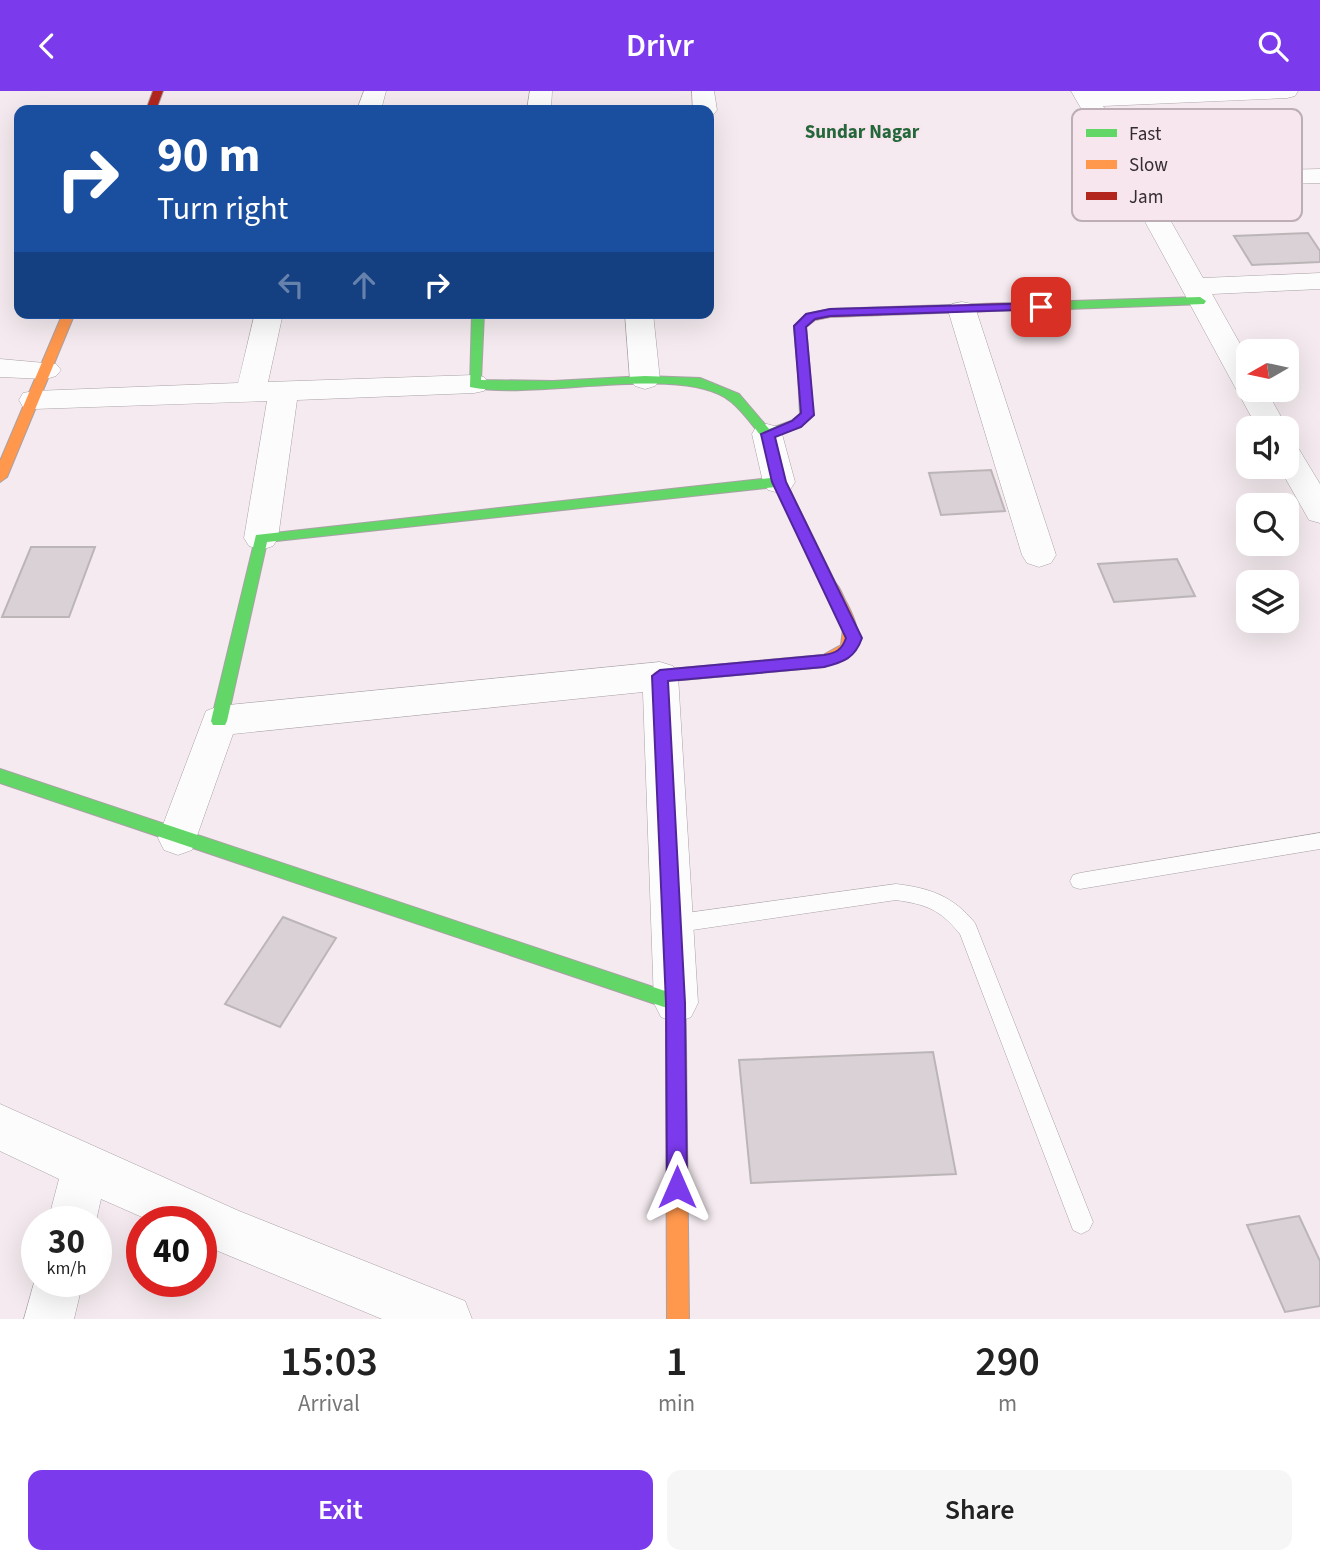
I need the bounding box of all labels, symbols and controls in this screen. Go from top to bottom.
text: Drivr [626,23,694,69]
icon: back [28,27,66,65]
icon: search [1254,27,1292,65]
legend [1072,109,1302,221]
district label: Sundar Nagar [805,119,920,146]
text: 90 m [157,121,261,191]
text: Fast [1129,121,1162,148]
icon: right [42,133,133,224]
text: Slow [1129,152,1168,179]
text: Jam [1129,184,1163,211]
text: Turn right [157,186,288,232]
icon: left [272,266,310,304]
icon: ahead [345,266,383,304]
icon: right [418,266,456,304]
pin [1011,277,1071,337]
icon: arrive [1022,288,1060,326]
north arrow [1236,339,1298,403]
map controls [1236,339,1299,633]
button: sound [1236,416,1299,479]
button: search [1236,493,1299,556]
button: layers [1236,570,1299,633]
position arrow [640,1150,714,1224]
speed limit sign: 40 [126,1206,217,1297]
text: 30 [48,1217,85,1267]
text: km/h [47,1256,86,1281]
text: 15:03 [280,1332,378,1392]
text: 1 [666,1332,687,1392]
text: 290 [975,1332,1040,1392]
text: Arrival [298,1387,360,1420]
text: min [658,1387,695,1420]
text: m [998,1387,1017,1420]
button: Exit [28,1470,653,1550]
button: Share [667,1470,1292,1550]

